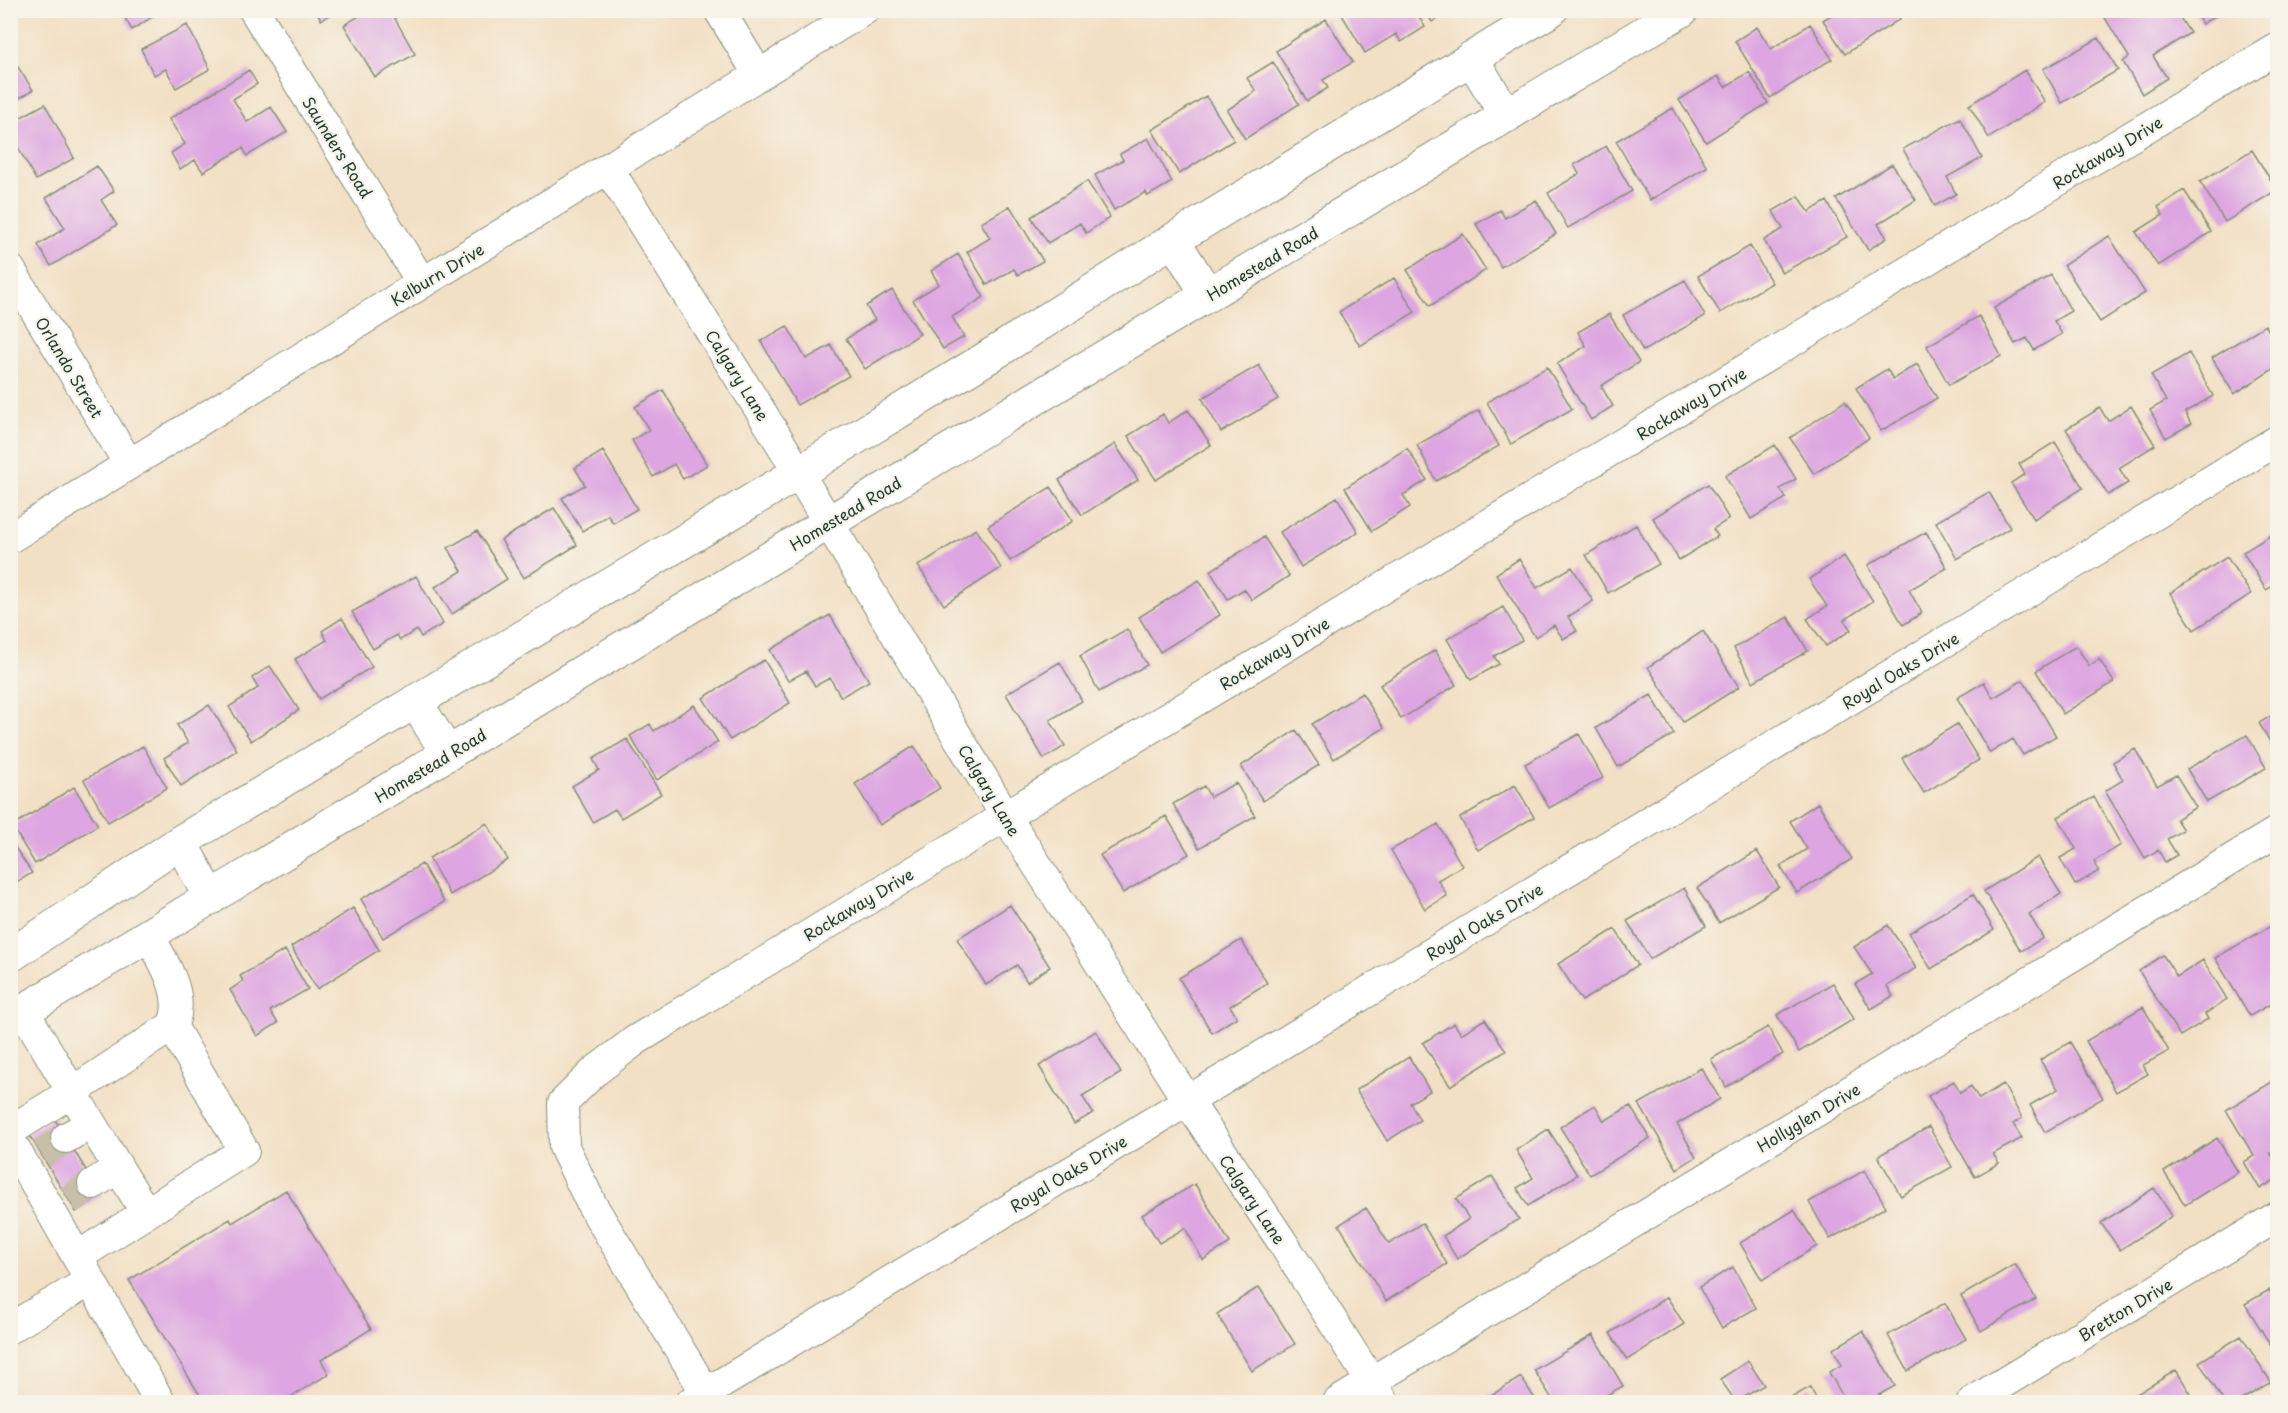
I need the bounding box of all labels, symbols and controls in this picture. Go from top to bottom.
street label: Saunders Road [297,92,379,202]
street label: Rockaway Drive [2047,110,2167,194]
street label: Homestead Road [1201,220,1323,306]
street label: Kelburn Drive [386,237,488,311]
street label: Orlando Street [30,312,110,422]
street label: Calgary Lane [700,325,776,425]
street label: Rockaway Drive [1631,361,1751,445]
street label: Homestead Road [784,470,906,556]
street label: Rockaway Drive [1214,611,1334,695]
street label: Royal Oaks Drive [1837,625,1963,715]
street label: Homestead Road [369,722,491,808]
street label: Calgary Lane [953,739,1027,841]
street label: Rockaway Drive [798,862,918,946]
street label: Royal Oaks Drive [1421,876,1547,966]
street label: Hollyglen Drive [1752,1077,1864,1157]
street label: Royal Oaks Drive [1005,1128,1131,1218]
street label: Calgary Lane [1214,1149,1292,1249]
street label: Bretton Drive [2073,1271,2177,1347]

